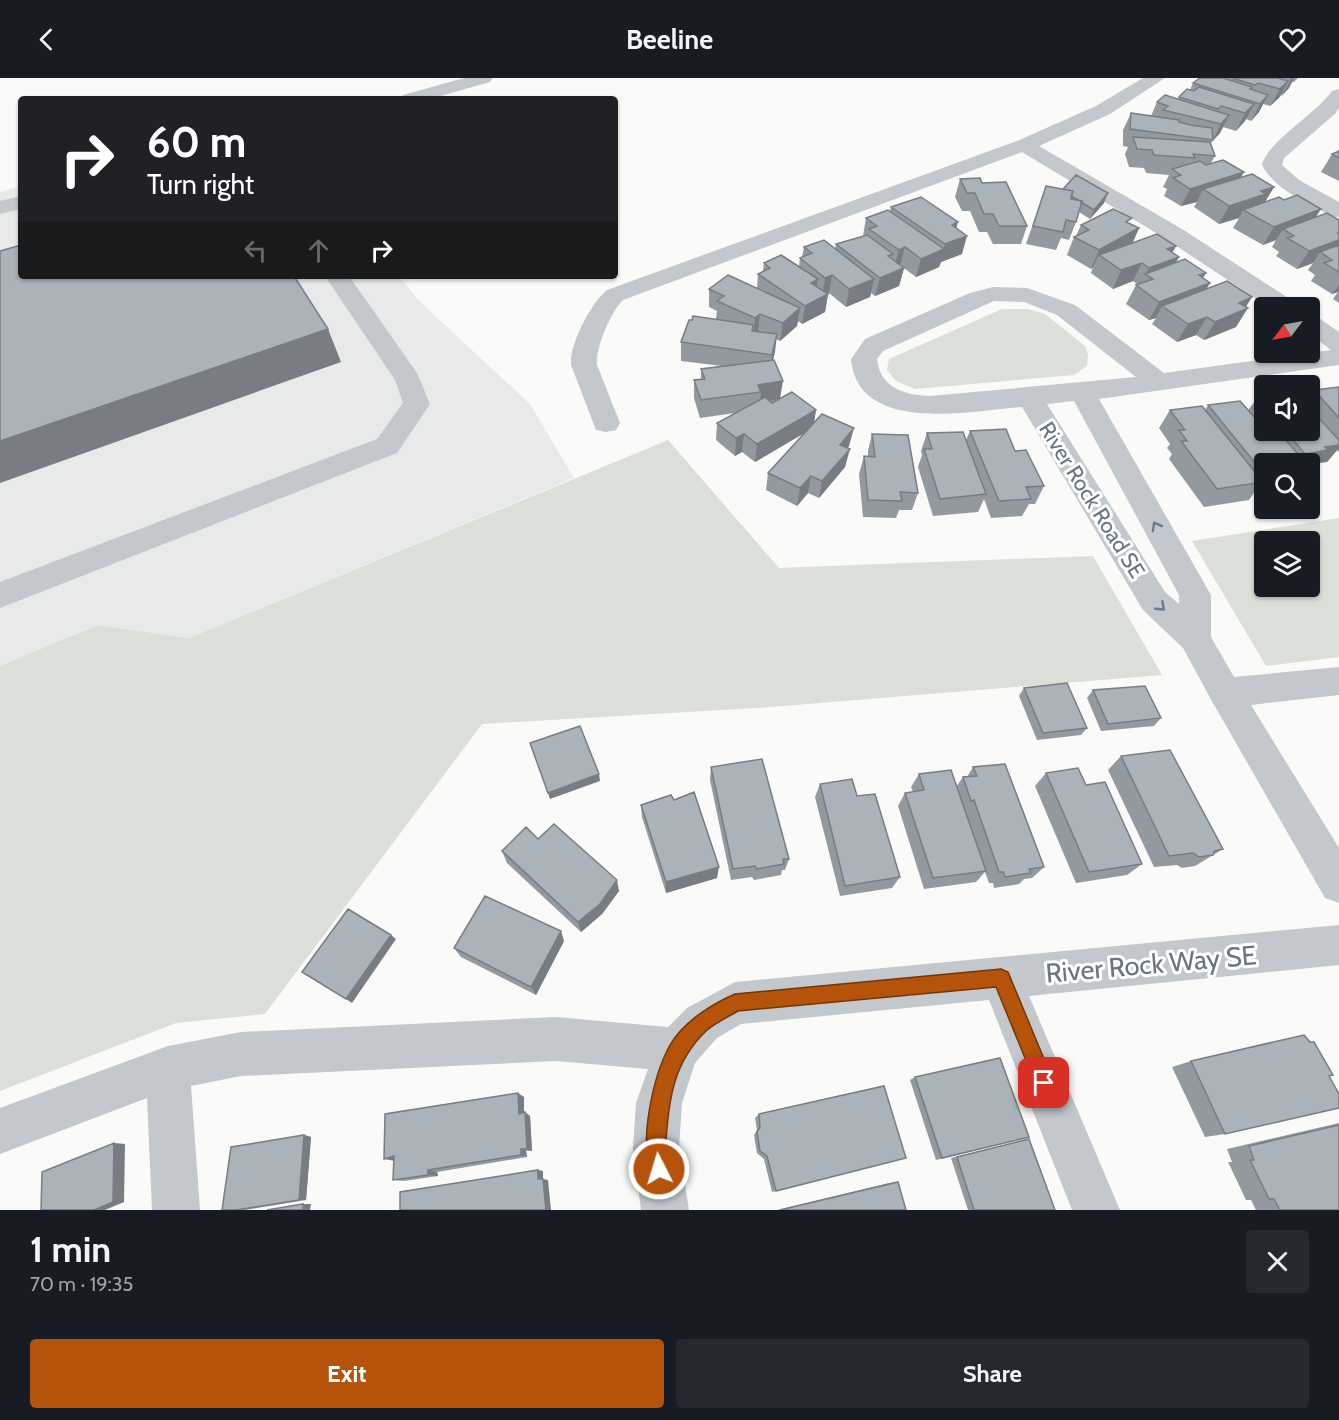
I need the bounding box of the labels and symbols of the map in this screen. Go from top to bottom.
north arrow [1254,297,1320,363]
street label: River Rock Road SE [1033,417,1151,583]
one-way arrow [1152,522,1163,532]
one-way arrow [1153,599,1164,610]
street label: River Rock Way SE [1044,938,1258,990]
pin [1018,1057,1069,1108]
position arrow [627,1137,691,1201]

